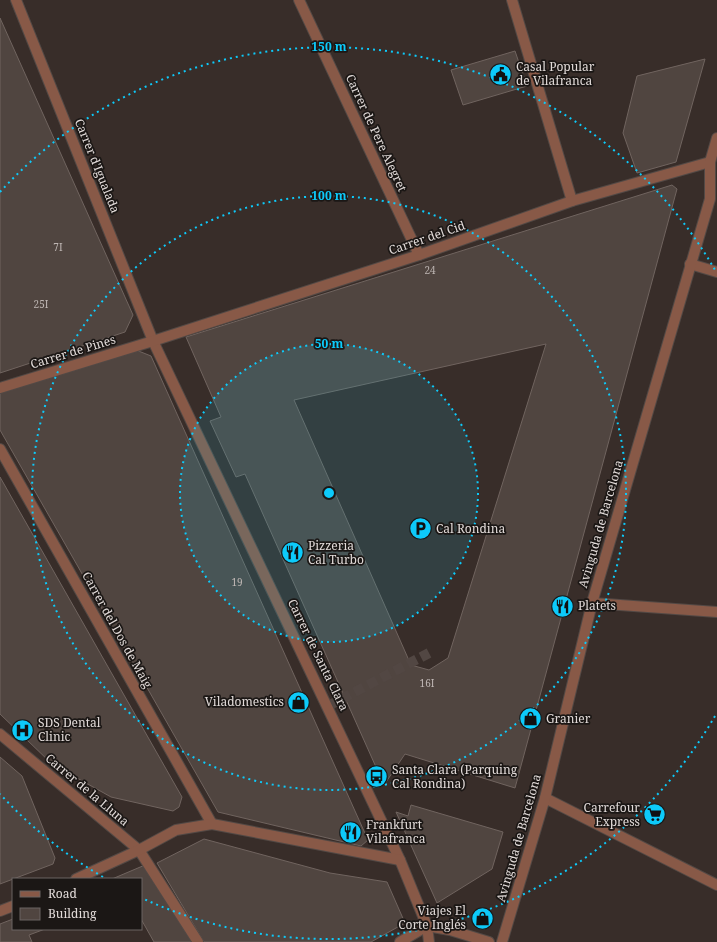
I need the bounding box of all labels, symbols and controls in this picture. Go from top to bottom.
text: 150 m [311,38,347,55]
place label: Casal Popular de Vilafranca [516,58,595,89]
public building icon: Casal Popular de Vilafranca [487,61,513,87]
street label: Carrer de Pere Alegret [342,71,411,194]
street label: Carrer d'Igualada [71,116,124,216]
text: 100 m [311,187,347,204]
street label: Carrer del Cid [386,216,468,259]
house number: 7I [53,240,63,254]
house number: 24 [424,263,436,277]
house number: 25I [34,297,49,311]
street label: Carrer de Pines [28,330,118,373]
text: 50 m [315,335,343,352]
street label: Avinguda de Barcelona [574,458,627,590]
centre of rings [322,486,336,500]
parking icon: Cal Rondina [407,516,433,542]
place label: Cal Rondina [436,520,505,537]
place label: Pizzeria Cal Turbo [308,537,364,568]
restaurant icon: Pizzeria Cal Turbo [279,540,305,566]
street label: Carrer del Dos de Maig [78,568,157,691]
house number: 19 [231,575,243,589]
restaurant icon: Platets [549,593,575,619]
street label: Carrer de Santa Clara [284,596,353,714]
place label: Platets [578,597,616,614]
house number: 16I [420,676,435,690]
shop icon: Viladomestics [286,689,312,715]
place label: Viladomestics [205,693,284,710]
shop icon: Granier [517,706,543,732]
place label: Granier [546,710,591,727]
place label: SDS Dental Clinic [38,714,101,745]
hospital icon: SDS Dental Clinic [10,717,36,743]
street label: Carrer de la Lluna [42,750,133,830]
place label: Santa Clara (Parquing Cal Rondina) [392,761,518,792]
bus stop icon: Santa Clara (Parquing Cal Rondina) [364,764,390,790]
street label: Avinguda de Barcelona [492,772,545,904]
place label: Carrefour Express [584,799,640,830]
supermarket icon: Carrefour Express [642,802,668,828]
place label: Frankfurt Vilafranca [366,816,426,847]
restaurant icon: Frankfurt Vilafranca [337,819,363,845]
legend [12,878,142,930]
text: Road [48,885,78,902]
place label: Viajes El Corte Inglés [398,902,466,933]
text: Building [48,905,97,922]
shop icon: Viajes El Corte Inglés [469,905,495,931]

